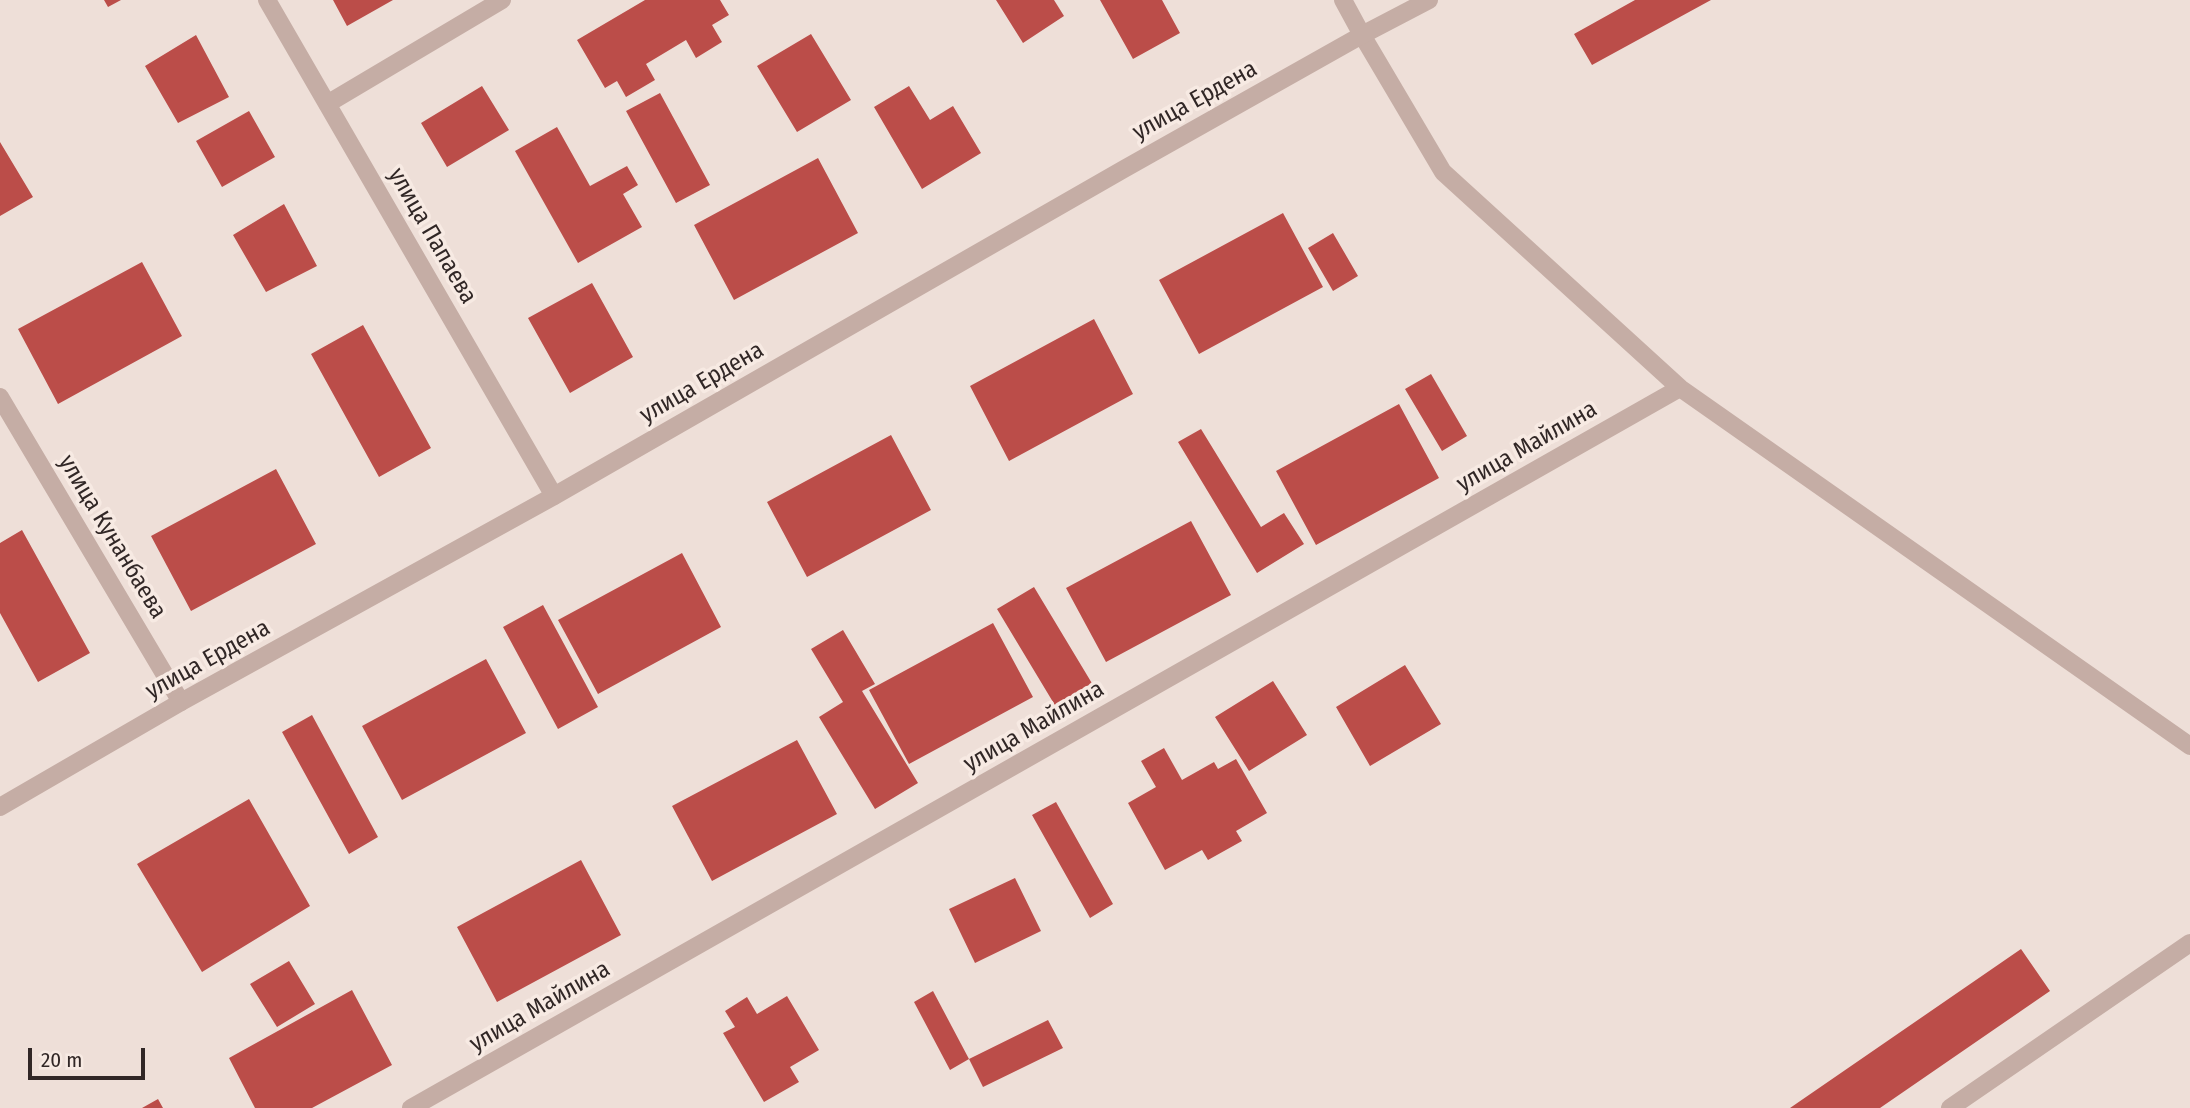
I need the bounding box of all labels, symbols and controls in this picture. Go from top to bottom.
street label: улица Ердена [1128,55,1262,147]
street label: улица Папаева [382,163,482,309]
street label: улица Ердена [635,336,769,430]
street label: улица Майлина [1452,395,1602,499]
street label: улица Кунанбаева [52,450,172,624]
street label: улица Ердена [141,614,275,706]
street label: улица Майлина [959,675,1109,779]
street label: улица Майлина [465,955,615,1059]
scale bar [32,1034,149,1078]
text: 20 m [41,1047,82,1073]

